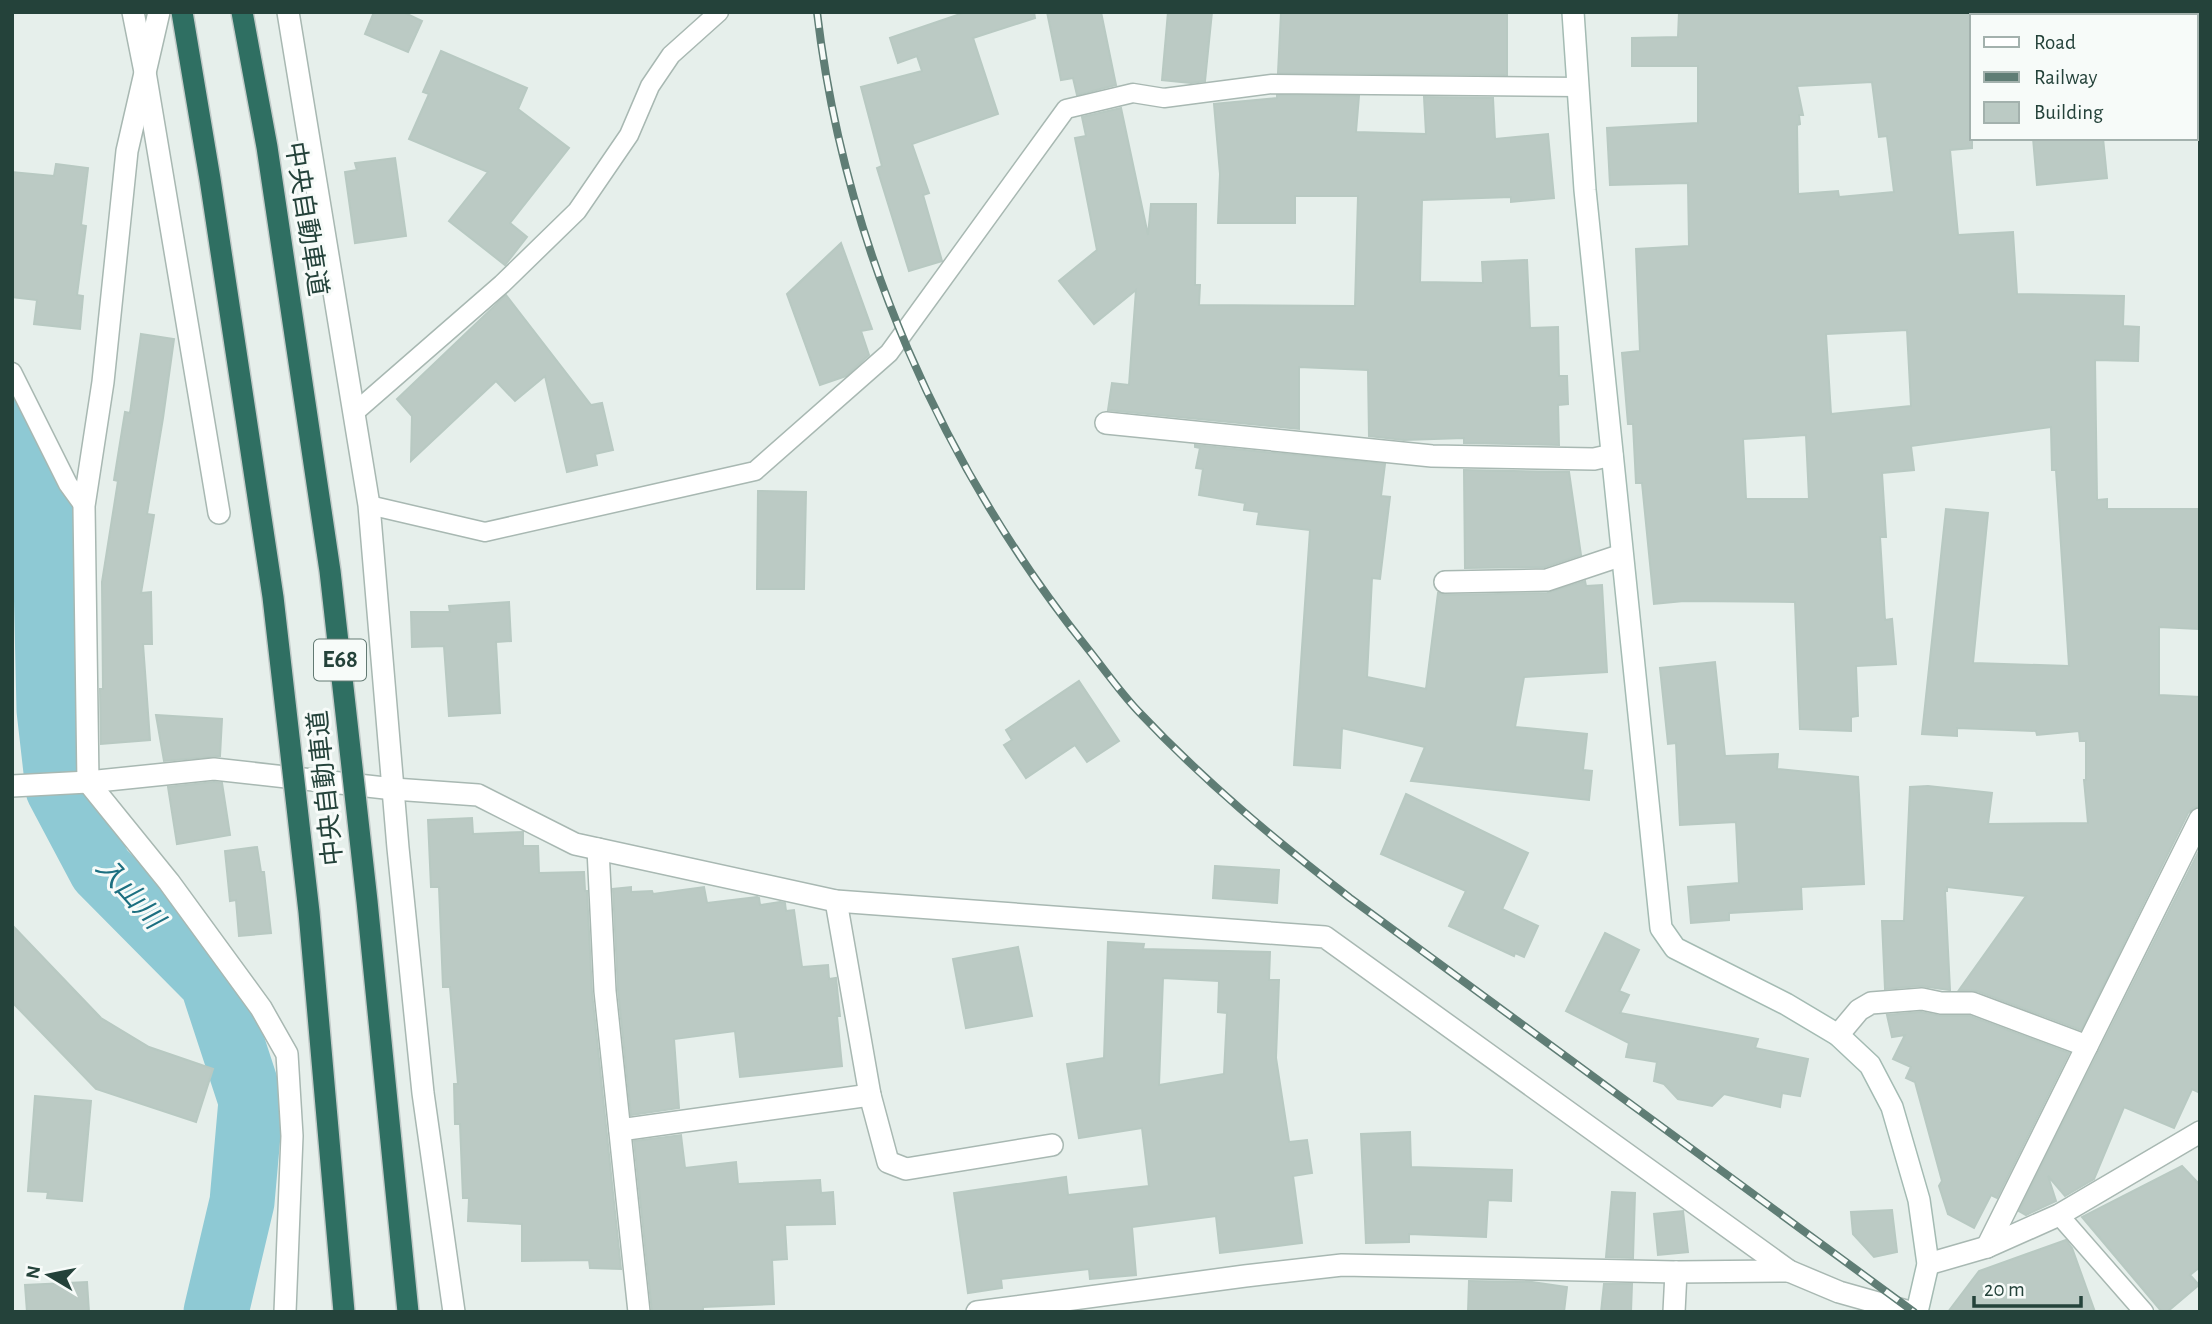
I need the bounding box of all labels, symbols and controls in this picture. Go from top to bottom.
legend [1970,14,2198,140]
text: Road [2034,32,2076,53]
text: Railway [2034,67,2097,88]
text: Building [2034,102,2104,123]
street label: 中央自動車道 [281,140,333,298]
road number: E68 [314,640,366,680]
street label: 中央自動車道 [303,709,347,867]
water label: 入山川 [90,853,170,937]
north arrow [14,1240,84,1310]
text: N [23,1264,44,1280]
scale bar [1974,1264,2081,1308]
text: 20 m [1984,1279,2025,1300]

